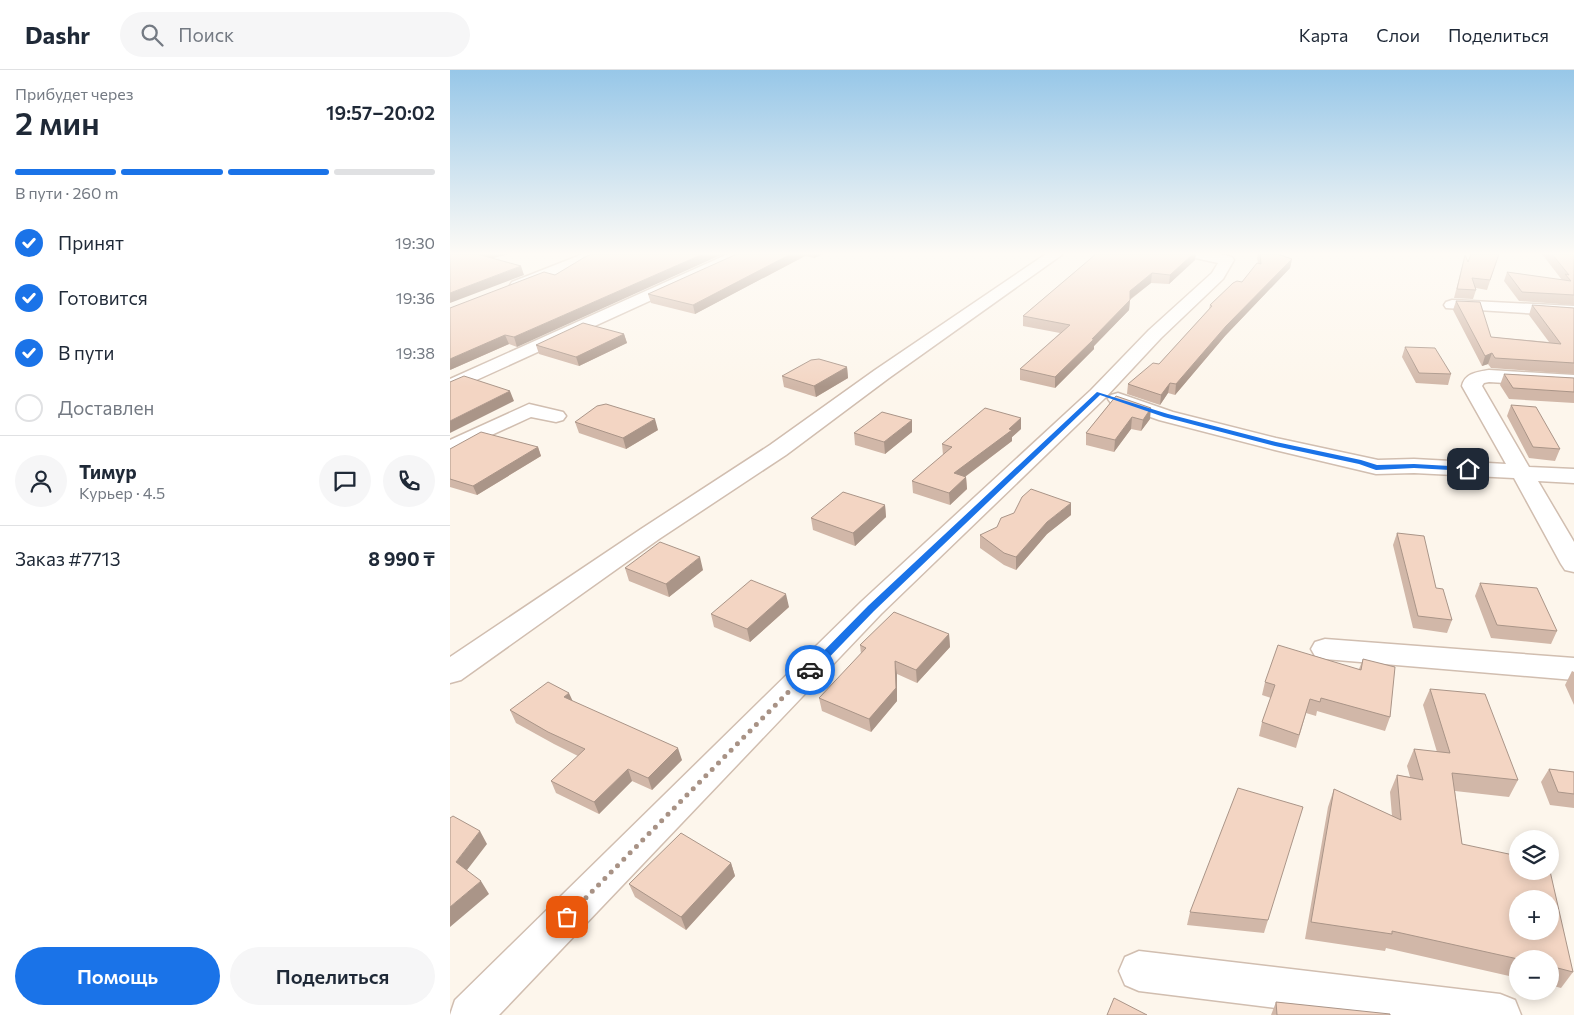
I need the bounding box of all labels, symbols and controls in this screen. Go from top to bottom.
search box [120,12,470,57]
text: Dashr [25,20,90,49]
icon: search [138,21,166,49]
text: Поиск [178,23,234,46]
text: Карта [1299,24,1348,46]
text: Слои [1376,24,1420,46]
text: Поделиться [1448,24,1549,46]
text: Прибудет через [15,84,134,103]
text: 19:57–20:02 [326,101,435,124]
text: 2 мин [15,102,100,142]
text: В пути · 260 m [15,183,118,202]
icon: check [15,229,43,257]
text: Принят [58,231,124,254]
text: 19:30 [395,233,435,252]
icon: check [15,284,43,312]
text: Готовится [58,286,148,309]
text: 19:36 [396,288,435,307]
icon: check [15,339,43,367]
text: В пути [58,341,114,364]
text: 19:38 [396,343,435,362]
text: Доставлен [58,396,154,419]
pin [1447,448,1489,490]
button: person [15,455,67,507]
button: chat [319,455,371,507]
button: phone [383,455,435,507]
icon: home [1454,455,1482,483]
text: Тимур [79,460,137,483]
text: Курьер · 4.5 [79,483,165,502]
text: Заказ #7713 [15,547,121,570]
text: 8 990 ₸ [368,547,435,570]
courier [785,645,835,695]
icon: car [796,656,824,684]
map controls [1509,830,1559,1000]
button: layers [1509,830,1559,880]
button: + [1509,890,1559,940]
pin [546,896,588,938]
icon: bag [553,903,581,931]
button: Помощь [15,947,220,1005]
button: Поделиться [230,947,435,1005]
button: − [1509,950,1559,1000]

